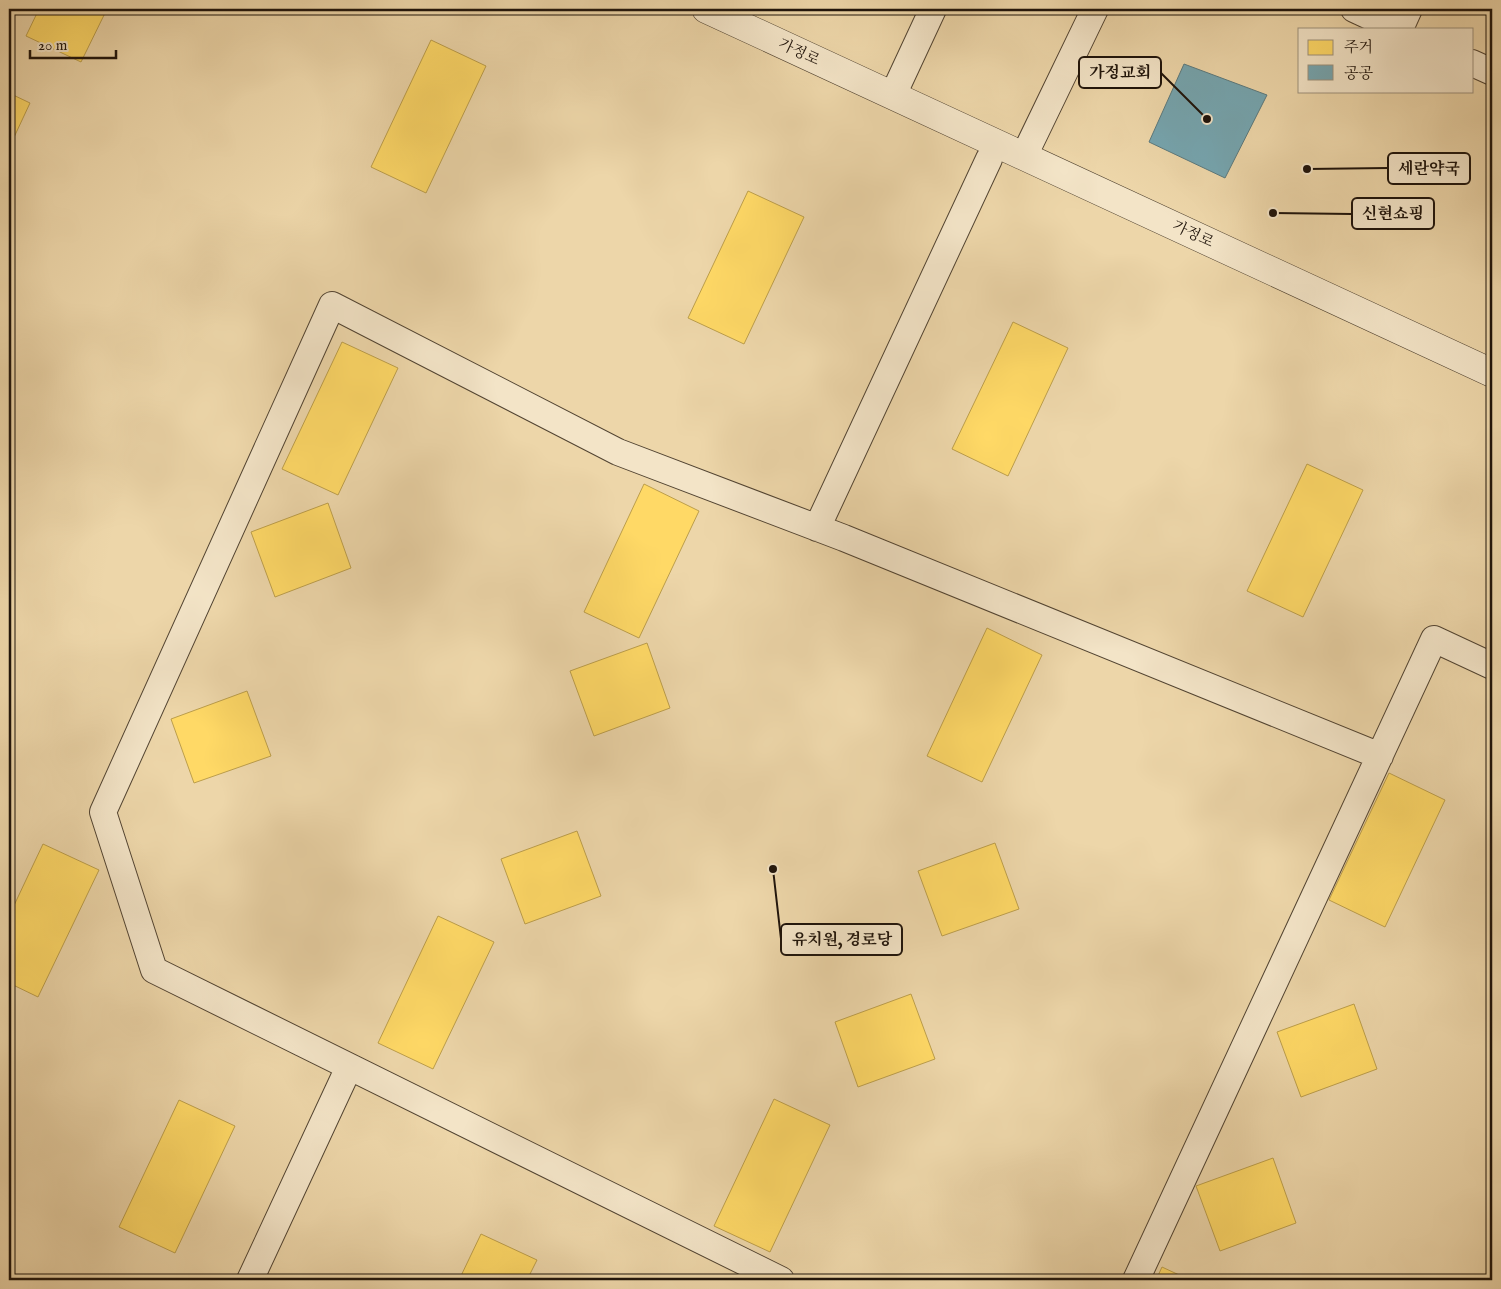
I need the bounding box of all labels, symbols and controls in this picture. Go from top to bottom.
scale bar [30,28,116,60]
legend [1298,28,1474,92]
street label: 가정로 [775,34,823,70]
text: 20 m [38,36,68,55]
text: 주거 [1344,38,1373,57]
callout: 가정교회 [1079,57,1161,88]
text: 가정교회 [1089,63,1151,84]
text: 공공 [1344,64,1373,83]
callout: 세란약국 [1388,153,1470,184]
text: 세란약국 [1398,159,1460,180]
callout: 신현쇼핑 [1352,198,1434,229]
text: 신현쇼핑 [1362,204,1424,225]
street label: 가정로 [1169,216,1217,252]
callout: 유치원, 경로당 [781,924,902,955]
text: 유치원, 경로당 [792,930,893,951]

